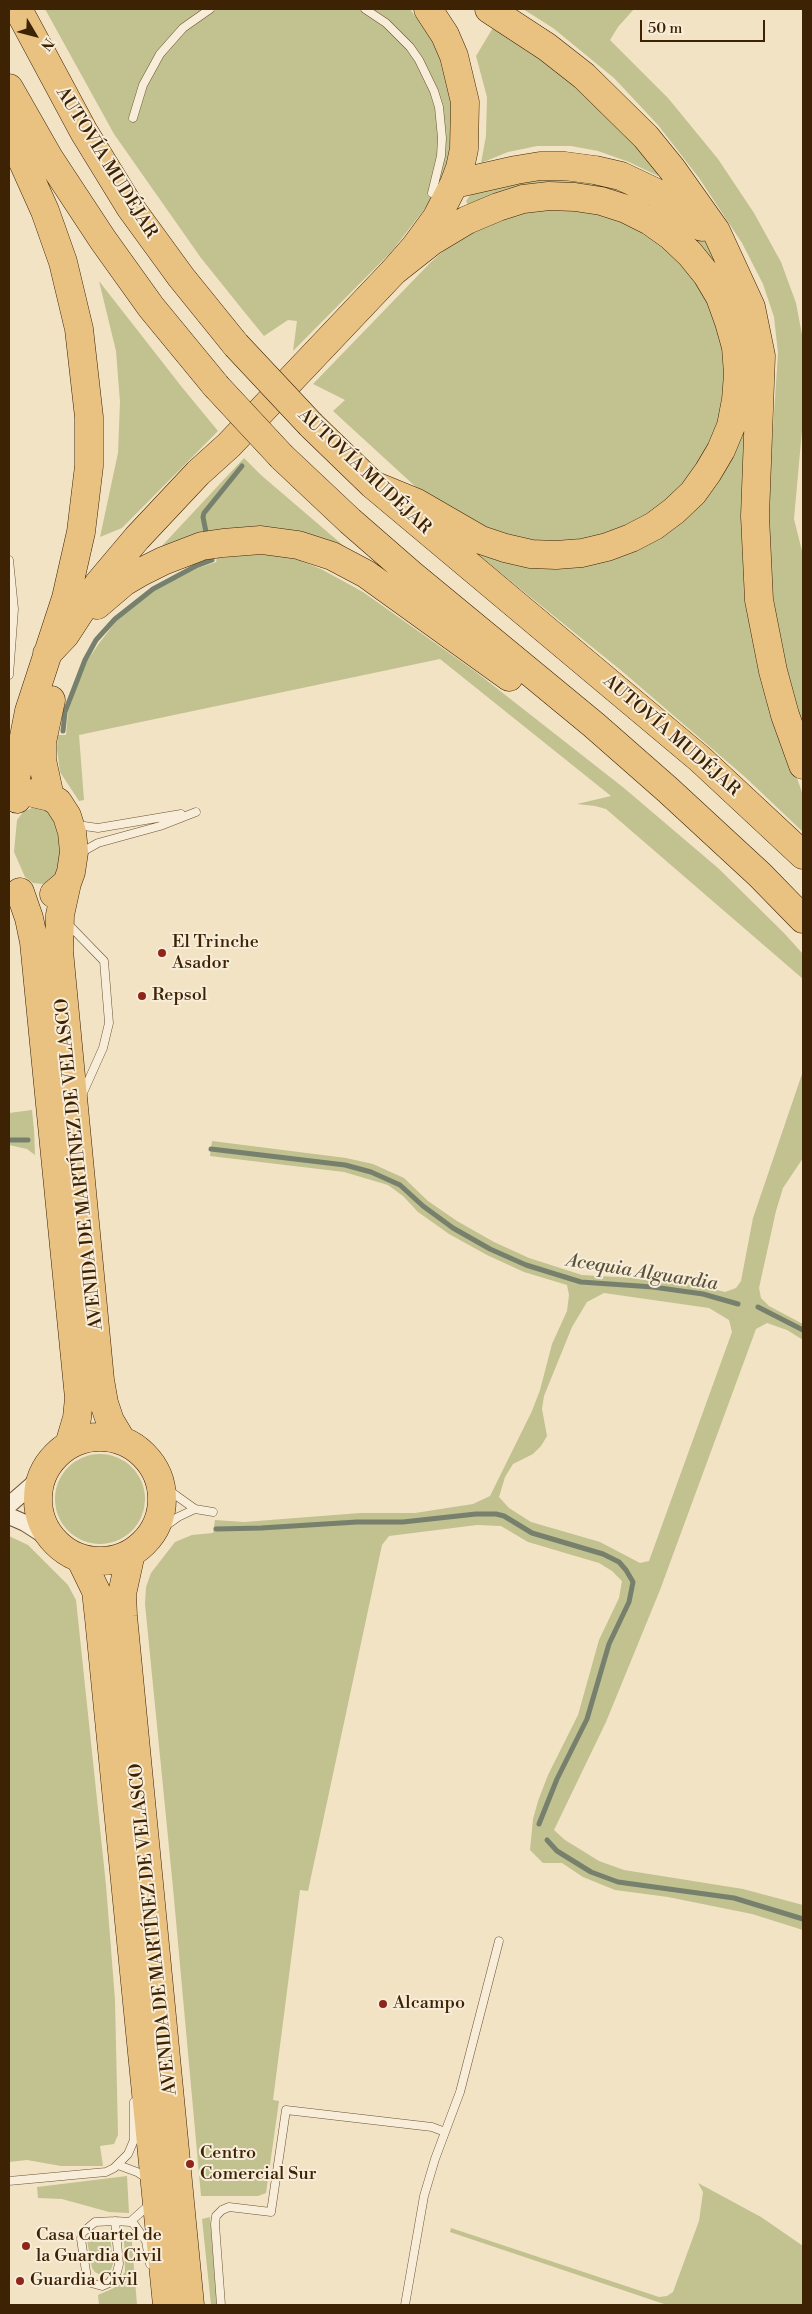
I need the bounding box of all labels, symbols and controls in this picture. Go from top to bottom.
north arrow [10,10,60,60]
scale bar [642,10,767,42]
text: 50 m [648,19,682,38]
text: N [36,34,58,54]
street label: AUTOVÍA MUDÉJAR [51,83,161,243]
street label: AUTOVÍA MUDÉJAR [293,405,435,539]
street label: AUTOVÍA MUDÉJAR [598,671,744,801]
place label: El Trinche Asador [172,932,259,974]
marker: El Trinche Asador [156,947,168,959]
place label: Repsol [152,985,207,1007]
marker: Repsol [136,990,148,1002]
street label: AVENIDA DE MARTÍNEZ DE VELASCO [52,997,108,1331]
water label: Acequia Alguardia [565,1250,719,1296]
street label: AVENIDA DE MARTÍNEZ DE VELASCO [126,1762,182,2096]
place label: Alcampo [393,1993,465,2015]
marker: Alcampo [377,1998,389,2010]
place label: Centro Comercial Sur [200,2143,316,2186]
marker: Centro Comercial Sur [184,2158,196,2170]
place label: Casa Cuartel de la Guardia Civil [36,2225,162,2268]
marker: Casa Cuartel de la Guardia Civil [20,2240,32,2252]
place label: Guardia Civil [30,2270,138,2292]
marker: Guardia Civil [14,2275,26,2287]

